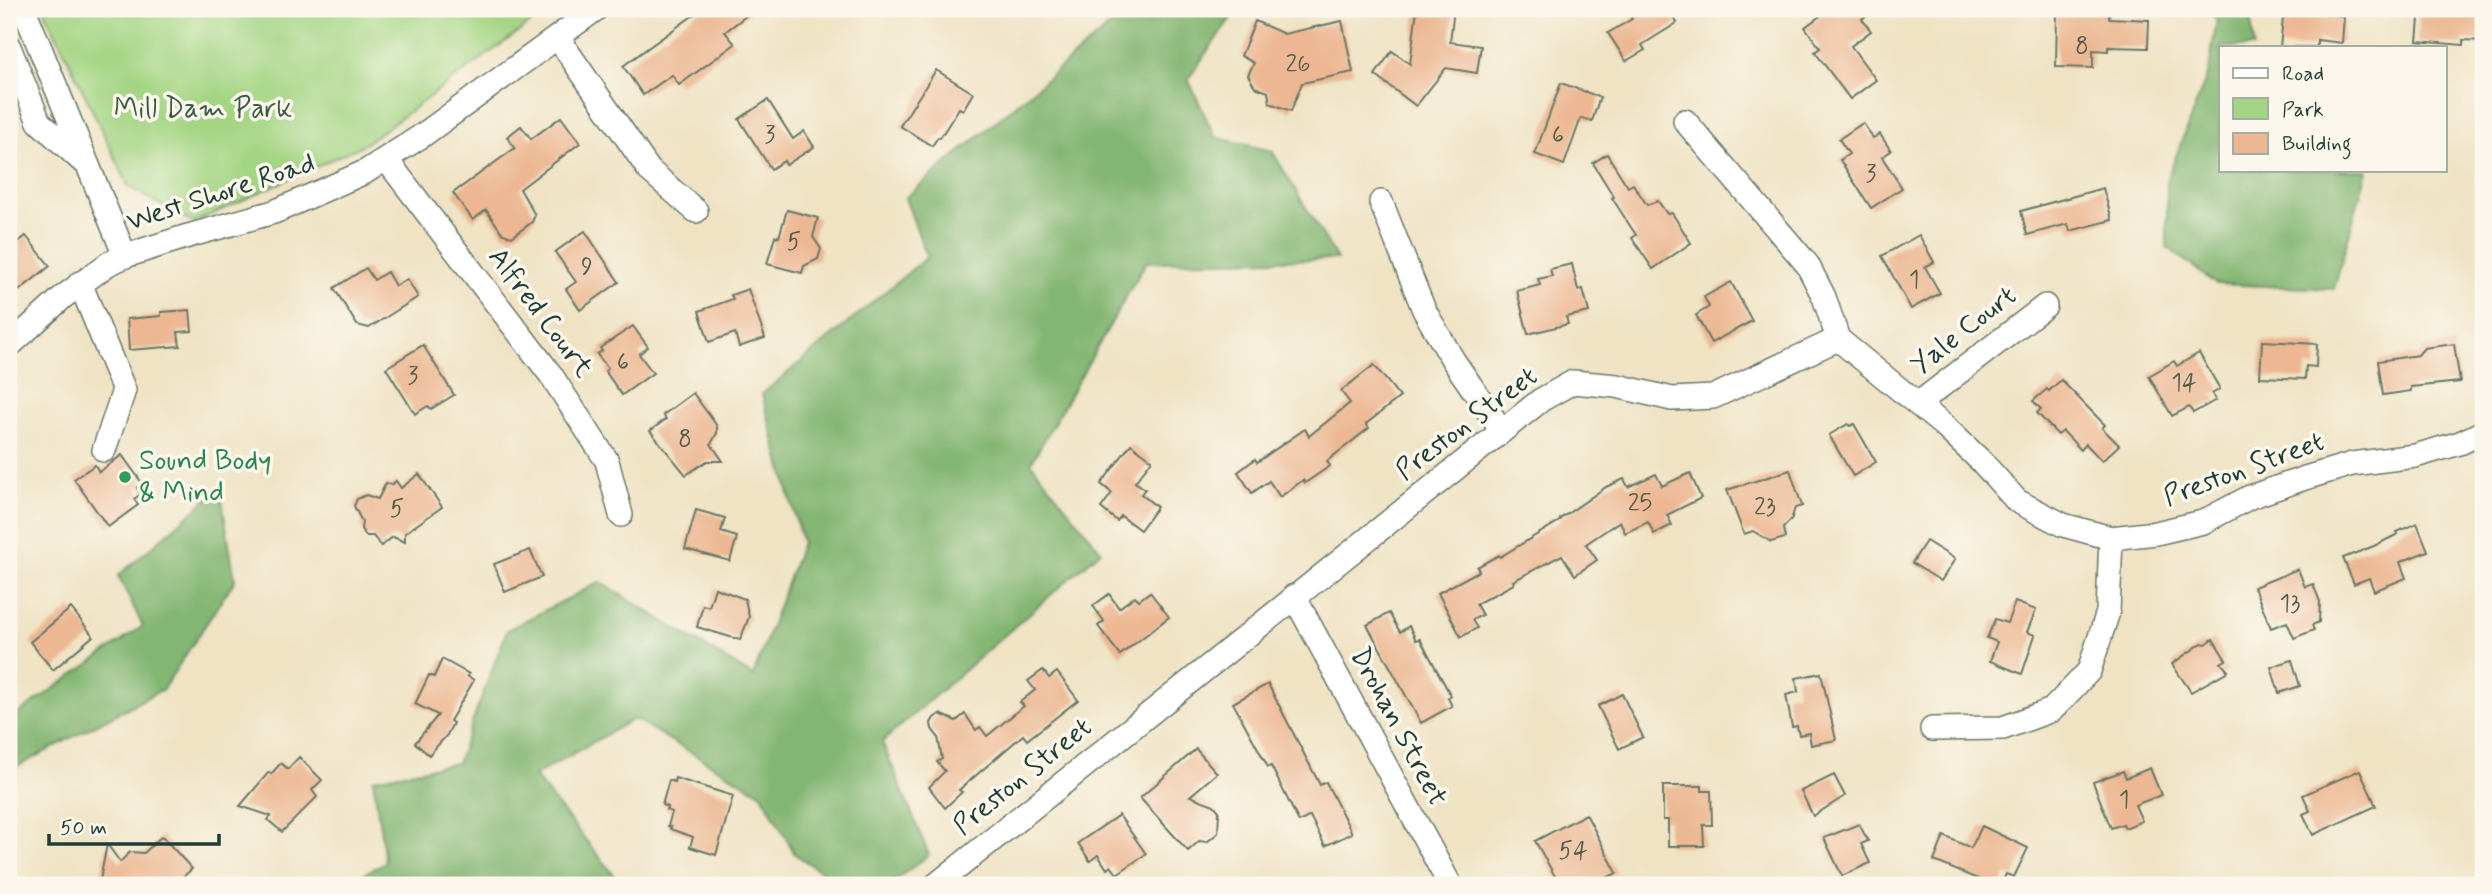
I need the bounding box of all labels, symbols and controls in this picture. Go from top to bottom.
house number: 8 [2075,31,2089,62]
legend [2219,46,2446,172]
house number: 26 [1285,49,1311,80]
text: Road [2282,60,2324,88]
park label: Mill Dam Park [114,91,292,128]
text: Park [2282,96,2324,124]
house number: 3 [765,120,776,151]
house number: 6 [1552,120,1564,151]
text: Building [2282,130,2352,160]
street label: West Shore Road [122,145,320,241]
house number: 3 [1866,159,1877,190]
house number: 5 [787,227,801,258]
street label: Alfred Court [479,240,601,386]
house number: 9 [581,252,593,283]
house number: 1 [1909,265,1919,296]
street label: Yale Court [1904,278,2024,384]
house number: 6 [617,347,629,378]
street label: Preston Street [1389,359,1545,489]
house number: 3 [408,361,419,392]
house number: 14 [2171,368,2197,399]
house number: 8 [678,424,692,455]
street label: Preston Street [2159,424,2329,516]
place label: Sound Body & Mind [139,443,271,512]
marker: Sound Body & Mind [117,469,133,485]
house number: 25 [1628,488,1652,519]
house number: 23 [1754,492,1776,523]
house number: 5 [390,494,404,525]
house number: 13 [2280,589,2300,620]
street label: Drohan Street [1341,641,1455,813]
street label: Preston Street [946,710,1100,844]
house number: 1 [2119,785,2129,816]
scale bar [49,803,219,847]
text: 50 m [60,814,107,842]
house number: 54 [1559,836,1587,867]

